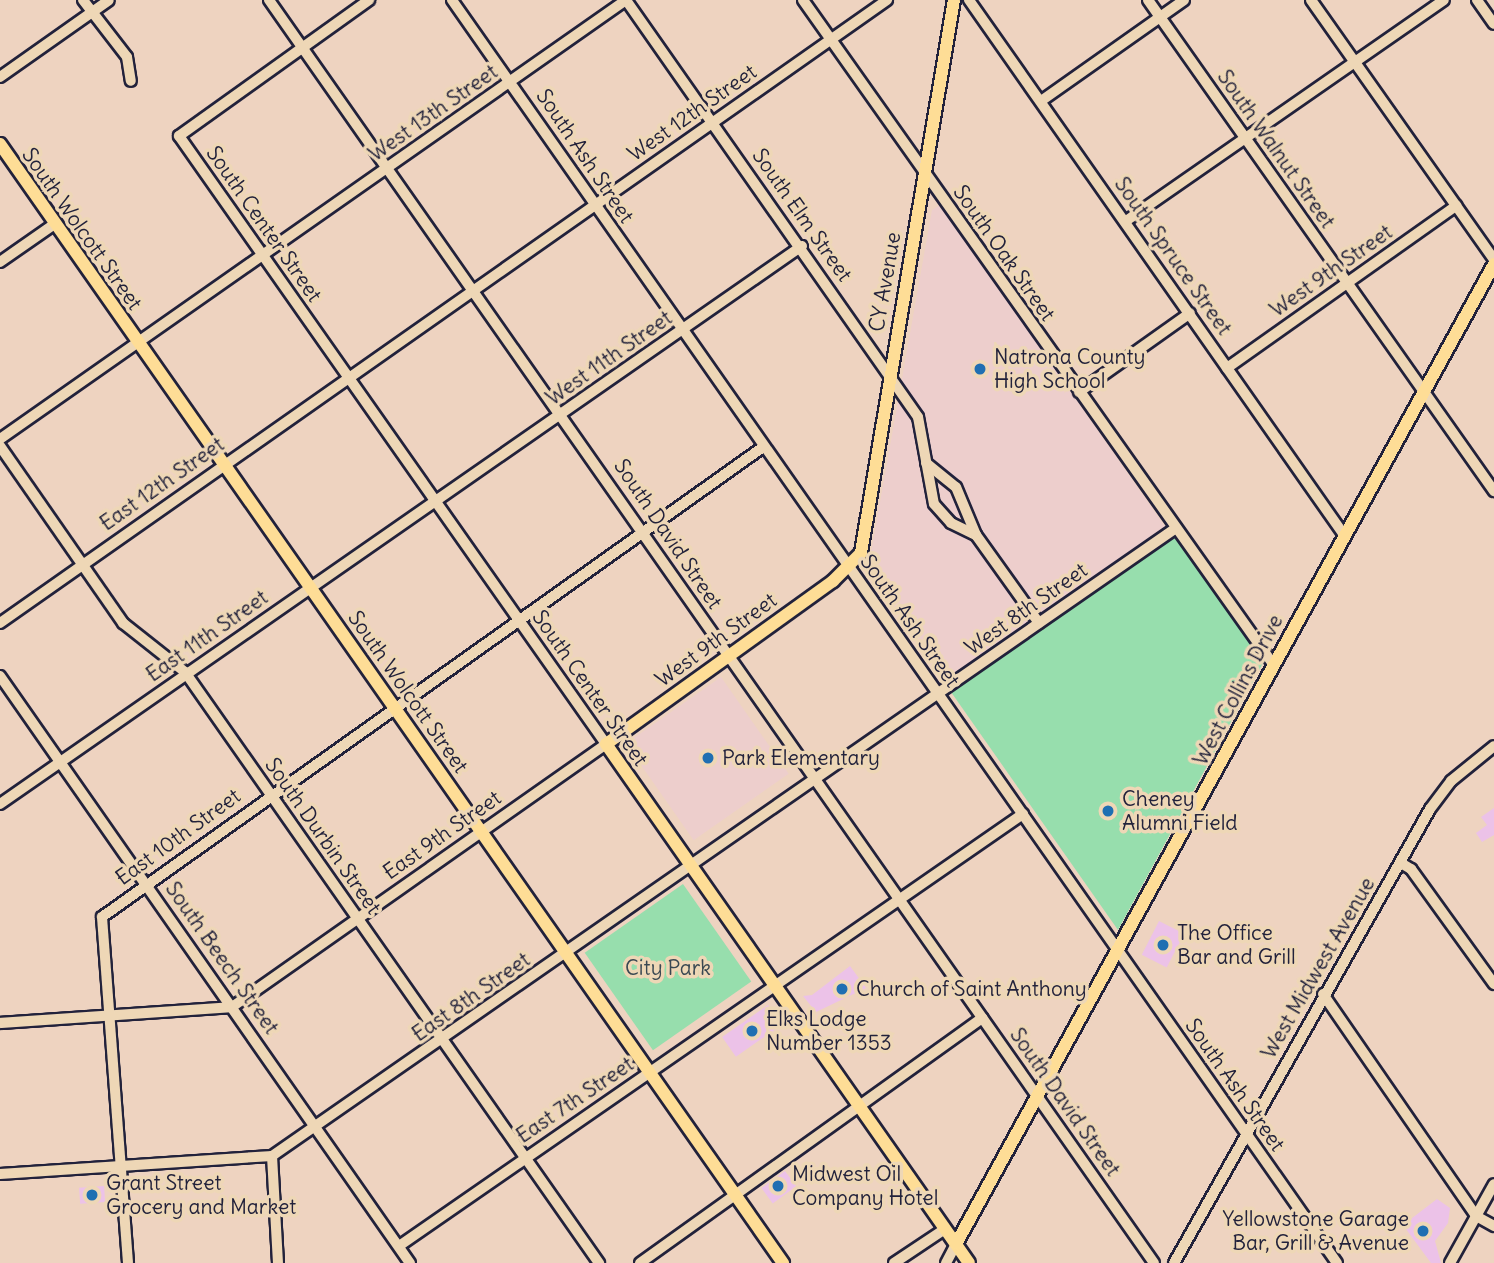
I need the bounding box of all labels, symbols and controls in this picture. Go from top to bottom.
street label: West 13th Street [364,59,502,167]
street label: West 12th Street [623,59,761,167]
street label: South Walnut Street [1212,65,1340,233]
street label: South Ash Street [531,84,639,228]
street label: South Center Street [201,141,327,307]
street label: South Wolcott Street [17,143,147,315]
street label: South Elm Street [747,144,857,286]
street label: South Spruce Street [1109,172,1237,340]
street label: South Oak Street [948,180,1060,326]
street label: West 9th Street [1265,220,1397,322]
street label: CY Avenue [864,230,906,334]
street label: West 11th Street [541,305,677,411]
place label: Natrona County High School [994,344,1145,394]
marker: Natrona County High School [972,361,988,377]
street label: East 12th Street [95,432,229,536]
street label: South David Street [609,454,727,614]
street label: South Ash Street [855,550,965,692]
street label: West 8th Street [960,557,1092,661]
street label: East 11th Street [141,585,273,687]
street label: West 9th Street [651,588,781,692]
street label: South Center Street [527,605,653,771]
street label: South Wolcott Street [343,606,473,778]
street label: West Collins Drive [1188,610,1288,770]
place label: Park Elementary [722,745,880,771]
marker: Park Elementary [700,750,716,766]
street label: South Durbin Street [260,753,386,919]
street label: East 10th Street [111,783,245,891]
street label: East 9th Street [378,785,506,885]
place label: Cheney Alumni Field [1122,786,1238,836]
marker: Cheney Alumni Field [1100,803,1116,819]
street label: West Midwest Avenue [1256,873,1380,1063]
street label: South Beech Street [160,877,284,1039]
place label: The Office Bar and Grill [1177,920,1296,970]
marker: The Office Bar and Grill [1155,937,1171,953]
street label: East 8th Street [407,947,535,1047]
park label: City Park [625,955,711,981]
place label: Church of Saint Anthony [856,976,1087,1002]
marker: Church of Saint Anthony [834,981,850,997]
place label: Elks Lodge Number 1353 [766,1006,892,1056]
street label: South Ash Street [1180,1014,1290,1156]
marker: Elks Lodge Number 1353 [744,1023,760,1039]
street label: South David Street [1004,1023,1126,1181]
street label: East 7th Street [512,1051,638,1149]
place label: Midwest Oil Company Hotel [792,1161,938,1211]
place label: Grant Street Grocery and Market [106,1170,296,1220]
marker: Midwest Oil Company Hotel [770,1178,786,1194]
marker: Grant Street Grocery and Market [84,1187,100,1203]
place label: Yellowstone Garage Bar, Grill & Avenue [1223,1206,1409,1256]
marker: Yellowstone Garage Bar, Grill & Avenue [1415,1223,1431,1239]

